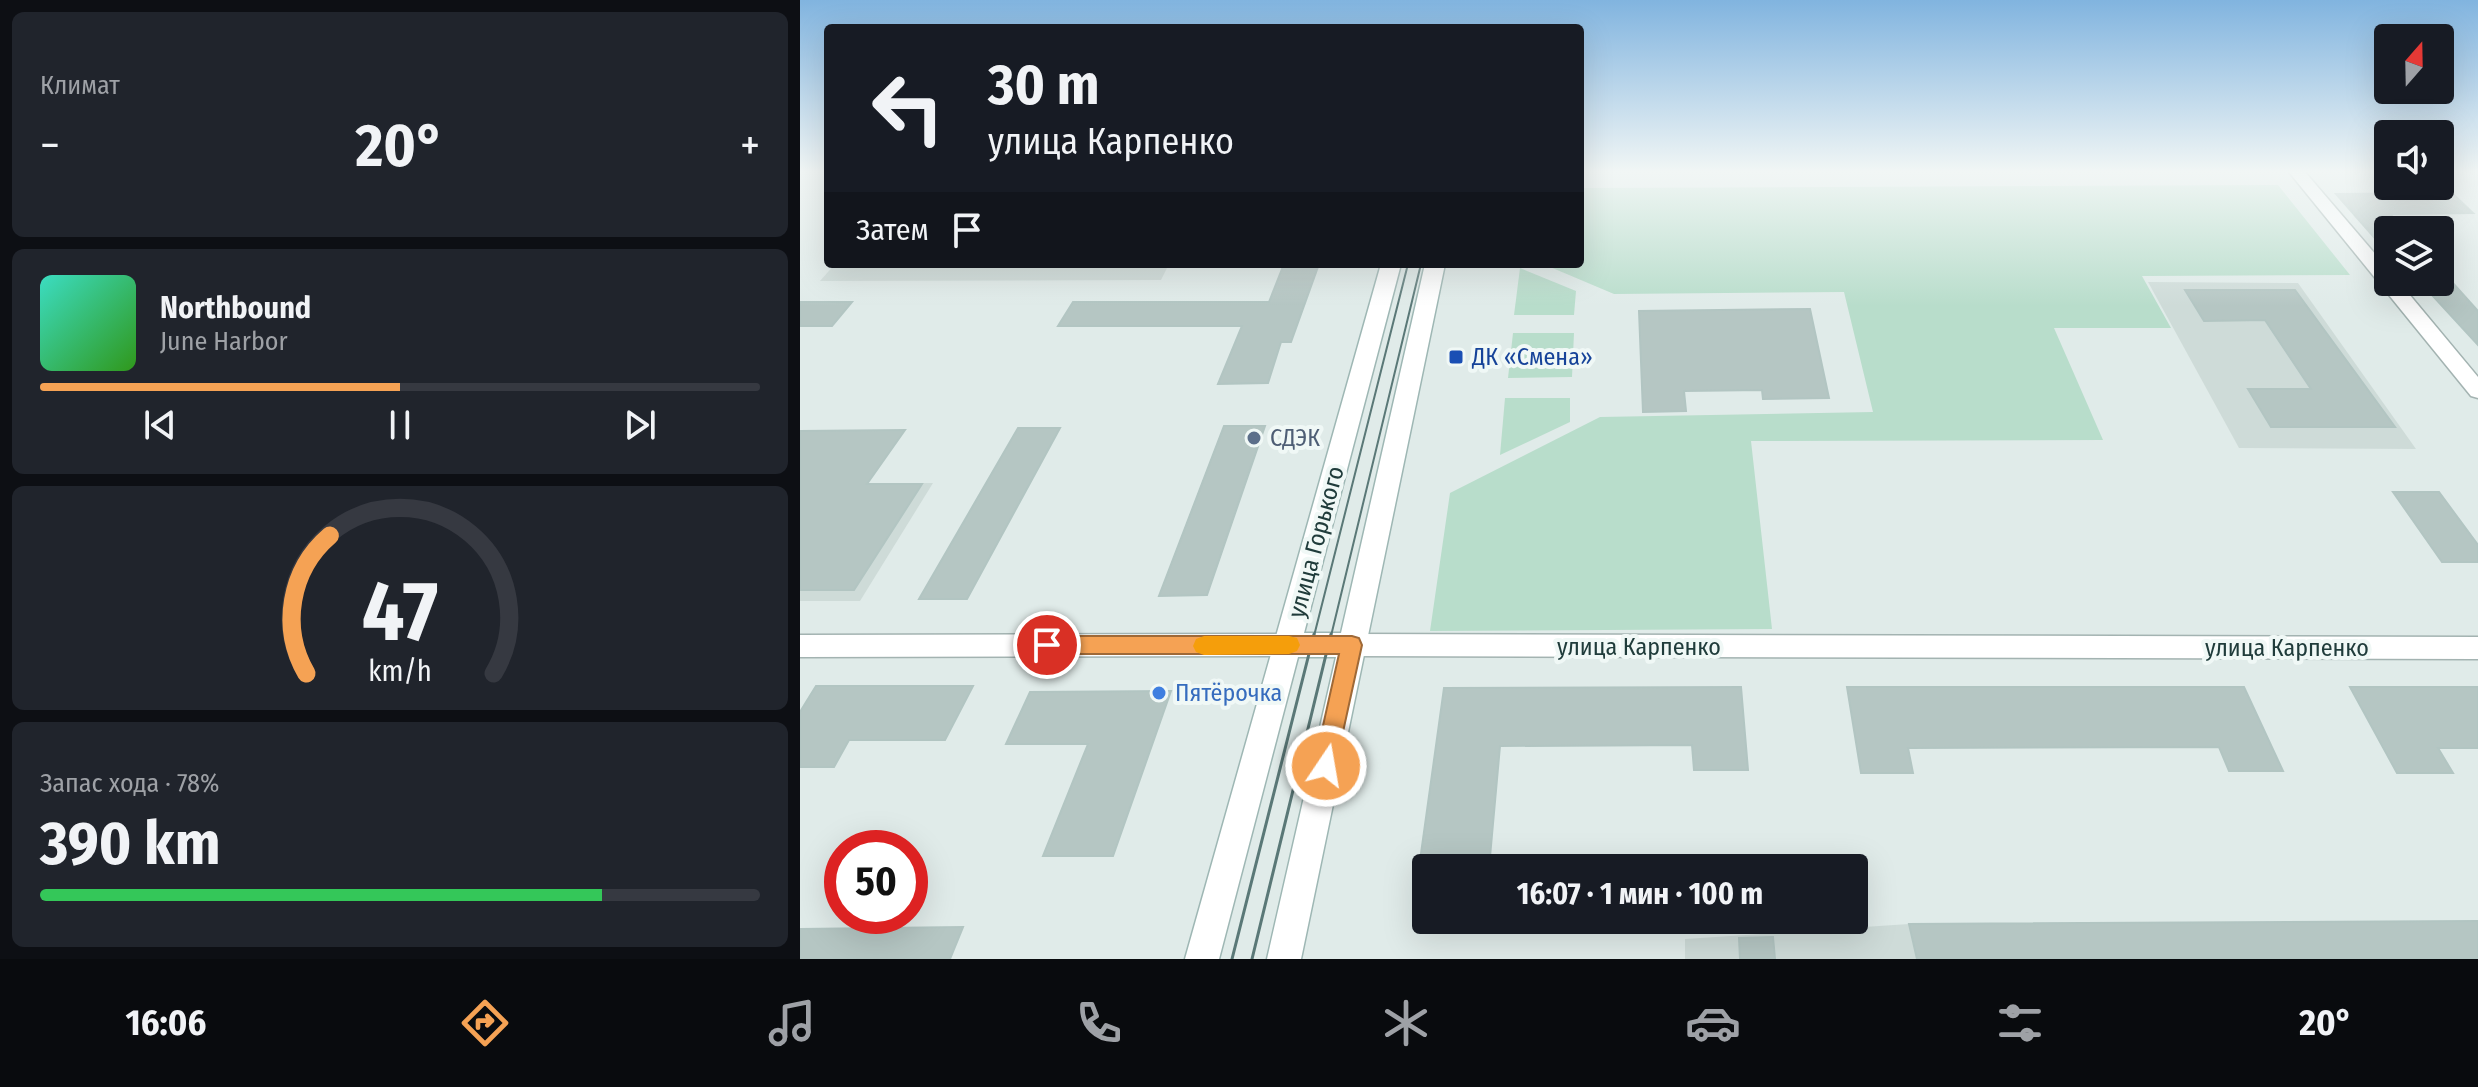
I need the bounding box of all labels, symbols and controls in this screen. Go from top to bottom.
north arrow [2374,24,2454,104]
map controls [2374,24,2454,296]
text: 30 m [988,52,1099,119]
icon: left [856,56,960,160]
text: Климат [40,70,120,101]
text: 20° [356,110,444,182]
text: − [40,119,60,172]
text: + [740,119,760,172]
text: улица Карпенко [988,120,1234,164]
button: sound [2374,120,2454,200]
icon: arrive [945,208,989,252]
text: Затем [856,212,929,248]
button: layers [2374,216,2454,296]
text: Northbound [160,290,311,326]
text: June Harbor [160,326,288,357]
place label: ДК «Смена» [1471,343,1593,371]
marker: ДК «Смена» [1447,348,1465,366]
icon: previous [138,403,182,447]
icon: pause [378,403,422,447]
icon: next [618,403,662,447]
place label: СДЭК [1270,424,1320,452]
marker: СДЭК [1245,429,1263,447]
street label: улица Горького [1282,463,1350,621]
text: 47 [362,561,438,661]
pin [1013,611,1081,679]
icon: arrive [1025,623,1069,667]
street label: улица Карпенко [1557,633,1721,661]
street label: улица Карпенко [2205,634,2369,662]
text: km/h [368,654,432,689]
place label: Пятёрочка [1175,679,1282,707]
marker: Пятёрочка [1150,684,1168,702]
position arrow [1284,724,1368,808]
text: Запас хода · 78% [40,768,219,799]
text: 390 km [40,808,220,880]
speed limit sign: 50 [824,830,928,934]
text: 16:07 · 1 мин · 100 m [1517,876,1763,912]
icon: directions [457,995,513,1051]
icon: music [764,995,820,1051]
icon: phone [1071,995,1127,1051]
icon: climate [1378,995,1434,1051]
icon: car [1685,995,1741,1051]
icon: filters [1992,995,2048,1051]
text: 16:06 [126,1001,206,1045]
text: 20° [2299,1001,2352,1045]

